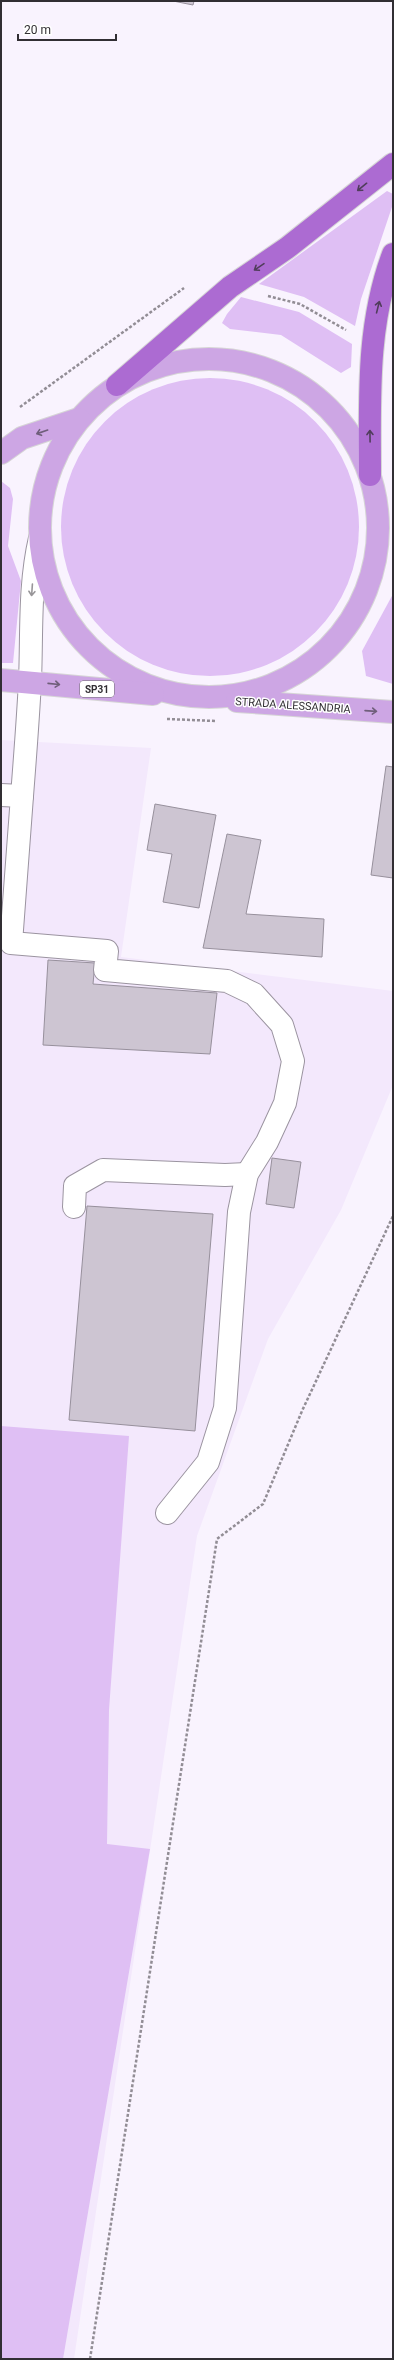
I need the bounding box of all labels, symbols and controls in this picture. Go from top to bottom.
scale bar [18,16,116,42]
text: 20 m [24,23,51,37]
one-way arrow [356,183,367,191]
one-way arrow [254,263,265,271]
one-way arrow [375,301,383,314]
one-way arrow [36,428,48,436]
one-way arrow [366,430,374,443]
one-way arrow [28,583,35,596]
one-way arrow [47,681,60,688]
road number: SP31 [80,681,114,697]
street label: STRADA ALESSANDRIA [235,695,352,716]
one-way arrow [364,707,377,714]

